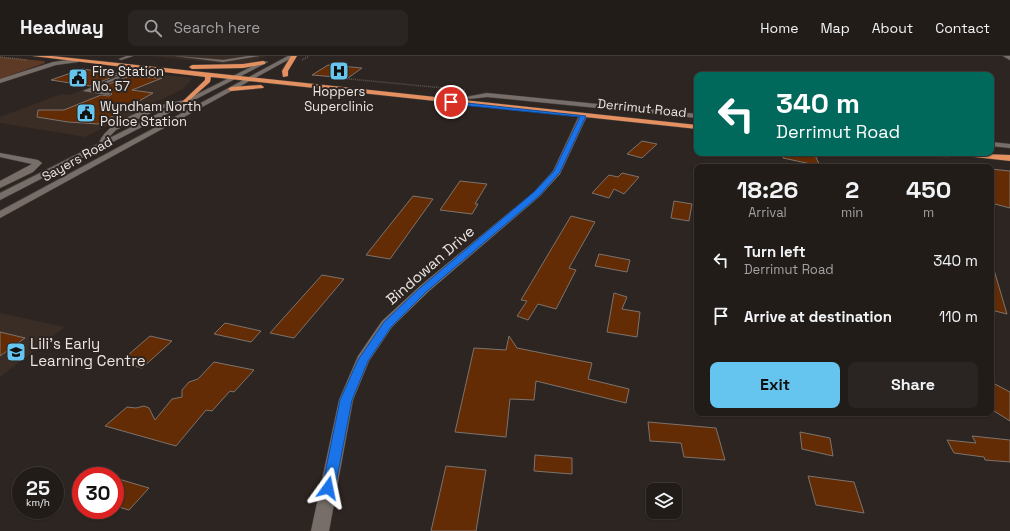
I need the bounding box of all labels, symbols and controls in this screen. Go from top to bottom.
search box [128,10,408,46]
text: Headway [20,15,104,40]
icon: search [142,17,164,39]
text: Search here [174,18,260,37]
text: Home [760,19,798,37]
text: Map [820,19,850,37]
text: About [872,19,913,37]
text: Contact [935,19,990,37]
hospital icon: Hoppers Superclinic [328,60,350,82]
place label: Fire Station No. 57 [92,63,164,95]
public building icon: Fire Station No. 57 [67,67,89,89]
place label: Hoppers Superclinic [304,83,374,115]
pin [434,85,468,119]
text: 340 m [776,85,860,121]
icon: left [710,88,762,140]
icon: arrive [440,91,462,113]
street label: Derrimut Road [597,95,687,121]
place label: Wyndham North Police Station [100,98,201,130]
public building icon: Wyndham North Police Station [75,102,97,124]
text: Derrimut Road [776,120,900,143]
street label: Sayers Road [39,133,115,185]
text: 18:26 [737,174,798,205]
text: 2 [845,174,859,205]
text: 450 [906,174,951,205]
text: Arrival [748,204,787,221]
text: min [841,204,863,221]
text: m [923,204,934,221]
street label: Bindowan Drive [382,221,478,309]
text: Turn left [744,242,806,261]
icon: left [710,249,732,271]
text: 340 m [933,251,978,270]
text: Derrimut Road [744,261,834,278]
icon: arrive [710,305,732,327]
text: Arrive at destination [744,307,892,326]
text: 110 m [939,307,978,326]
place label: Lili's Early Learning Centre [30,334,146,370]
school or university icon: Lili's Early Learning Centre [5,341,27,363]
button: Exit [710,362,840,408]
button: Share [848,362,978,408]
speed limit sign: 30 [72,467,124,519]
position arrow [307,467,349,509]
text: 25 [26,475,50,501]
map controls [646,483,682,519]
button: layers [646,483,682,519]
text: km/h [26,496,50,509]

